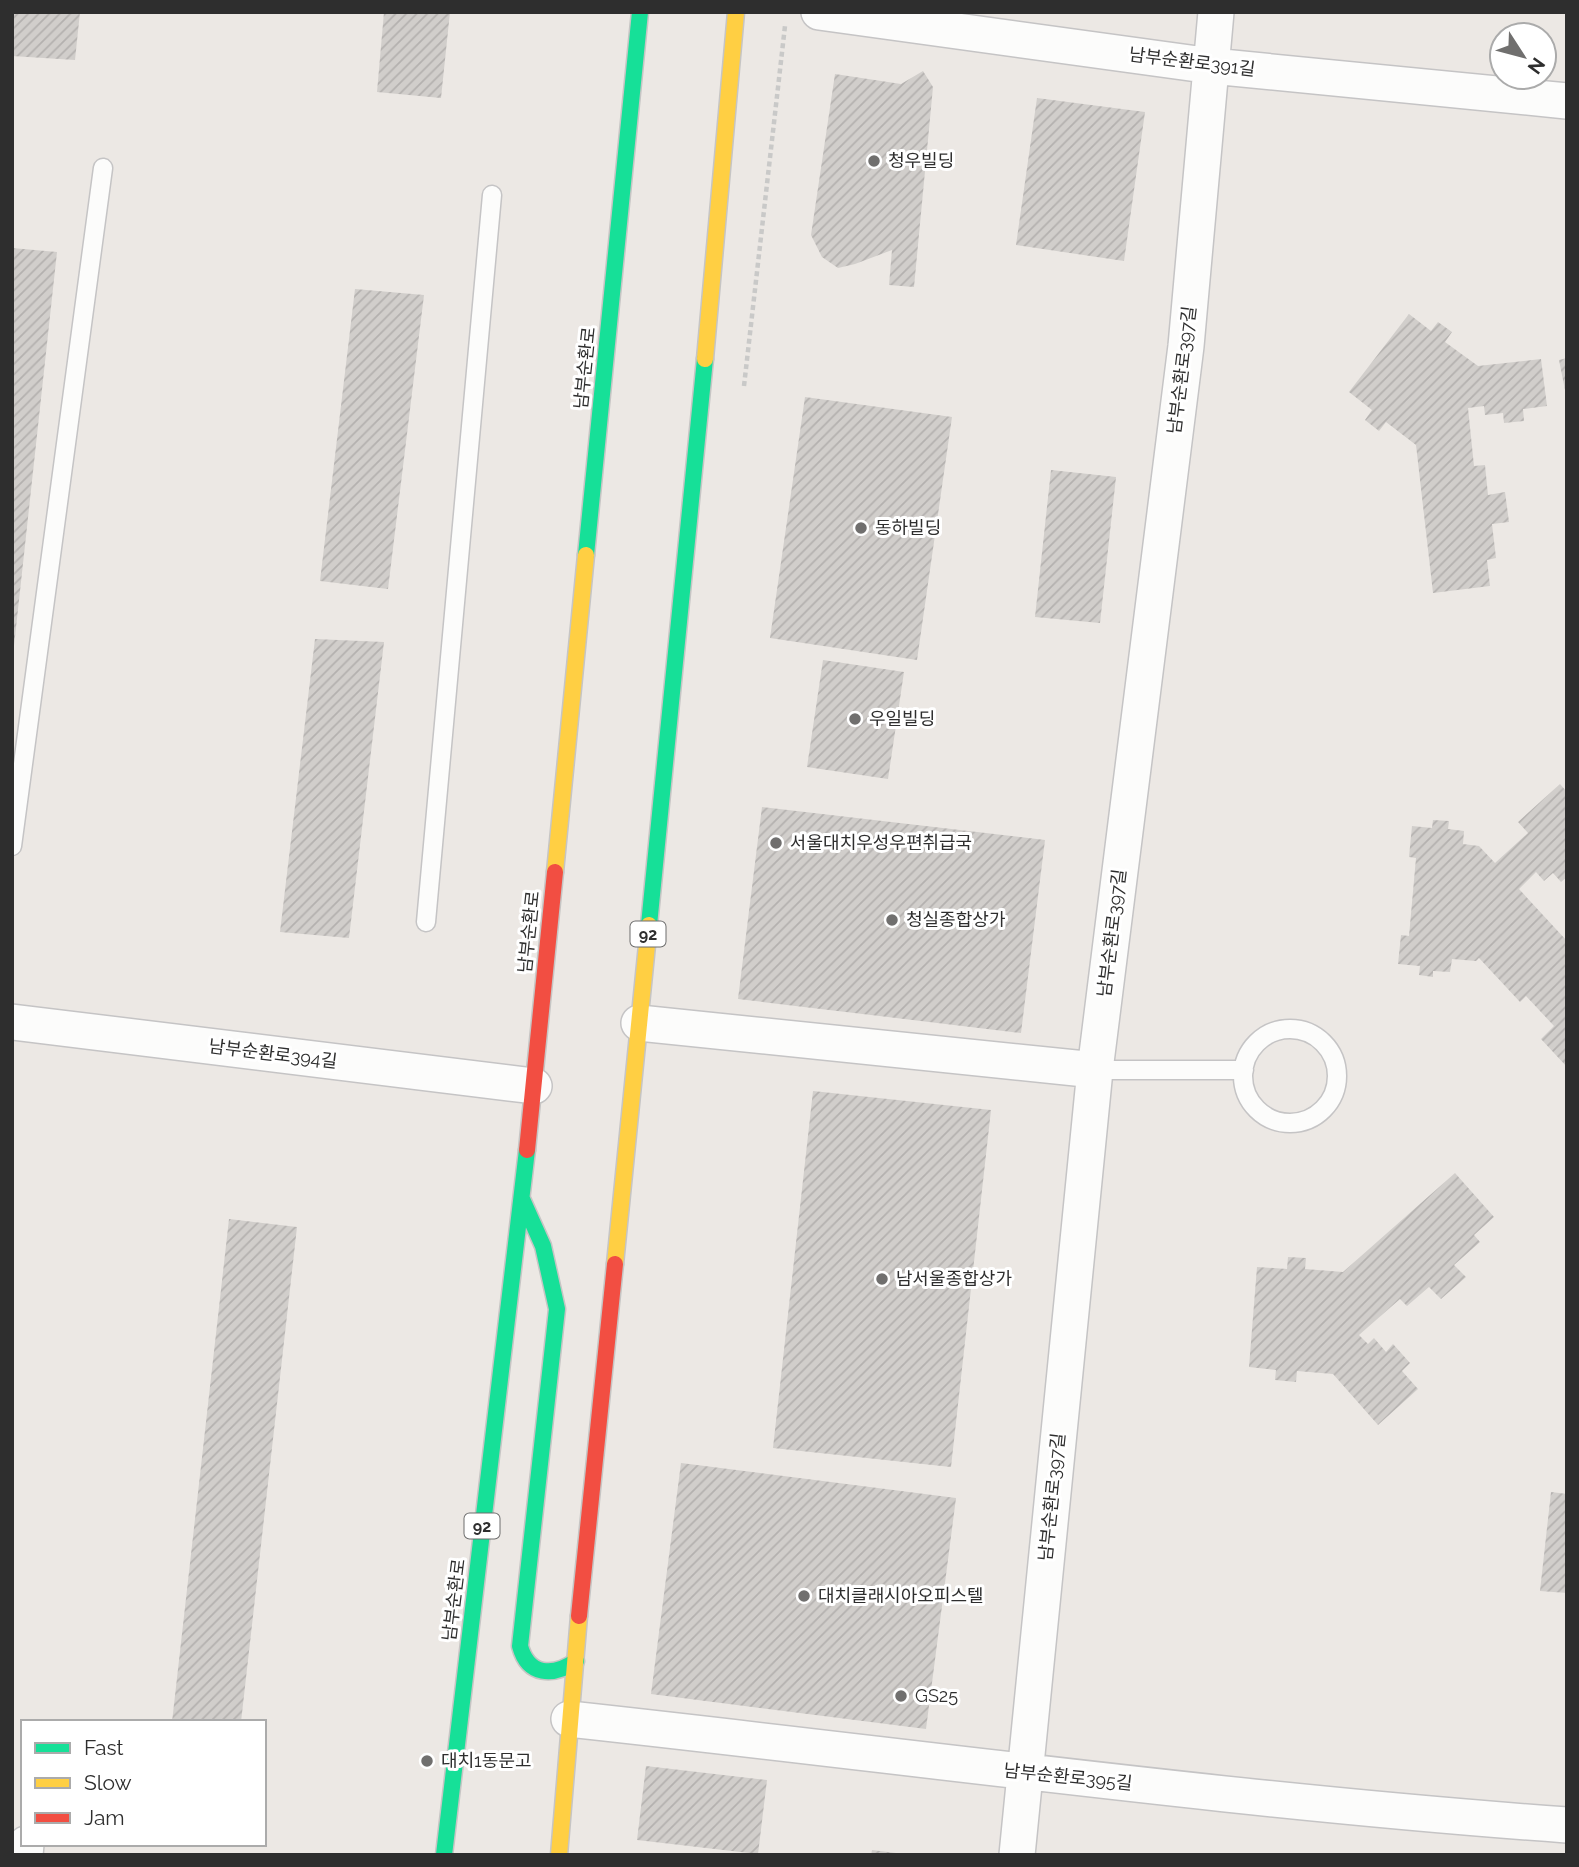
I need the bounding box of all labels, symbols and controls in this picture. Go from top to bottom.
north arrow [1488,21,1558,91]
street label: 남부순환로391길 [1128,43,1256,80]
text: N [1524,54,1550,78]
place label: 청우빌딩 [888,150,954,171]
marker: 청우빌딩 [866,153,882,169]
street label: 남부순환로397길 [1163,305,1200,435]
street label: 남부순환로 [570,326,599,410]
place label: 동하빌딩 [875,517,941,538]
marker: 동하빌딩 [853,520,869,536]
place label: 우일빌딩 [869,708,935,729]
marker: 우일빌딩 [847,711,863,727]
place label: 서울대치우성우편취급국 [790,832,972,853]
marker: 서울대치우성우편취급국 [768,835,784,851]
street label: 남부순환로397길 [1093,868,1130,998]
street label: 남부순환로 [514,890,543,974]
place label: 청실종합상가 [906,909,1006,930]
marker: 청실종합상가 [884,912,900,928]
road number: 92 [630,922,666,946]
street label: 남부순환로394길 [208,1035,339,1072]
place label: 남서울종합상가 [896,1268,1012,1289]
marker: 남서울종합상가 [874,1271,890,1287]
street label: 남부순환로397길 [1034,1432,1069,1562]
road number: 92 [464,1514,500,1538]
street label: 남부순환로 [438,1558,469,1642]
place label: 대치클래시아오피스텔 [818,1585,984,1606]
marker: 대치클래시아오피스텔 [796,1588,812,1604]
place label: GS25 [915,1685,958,1706]
marker: GS25 [893,1688,909,1704]
legend [21,1720,266,1846]
text: Fast [84,1735,124,1760]
place label: 대치1동문고 [441,1750,532,1771]
marker: 대치1동문고 [419,1753,435,1769]
street label: 남부순환로395길 [1003,1759,1133,1794]
text: Slow [84,1770,132,1795]
text: Jam [84,1805,125,1830]

